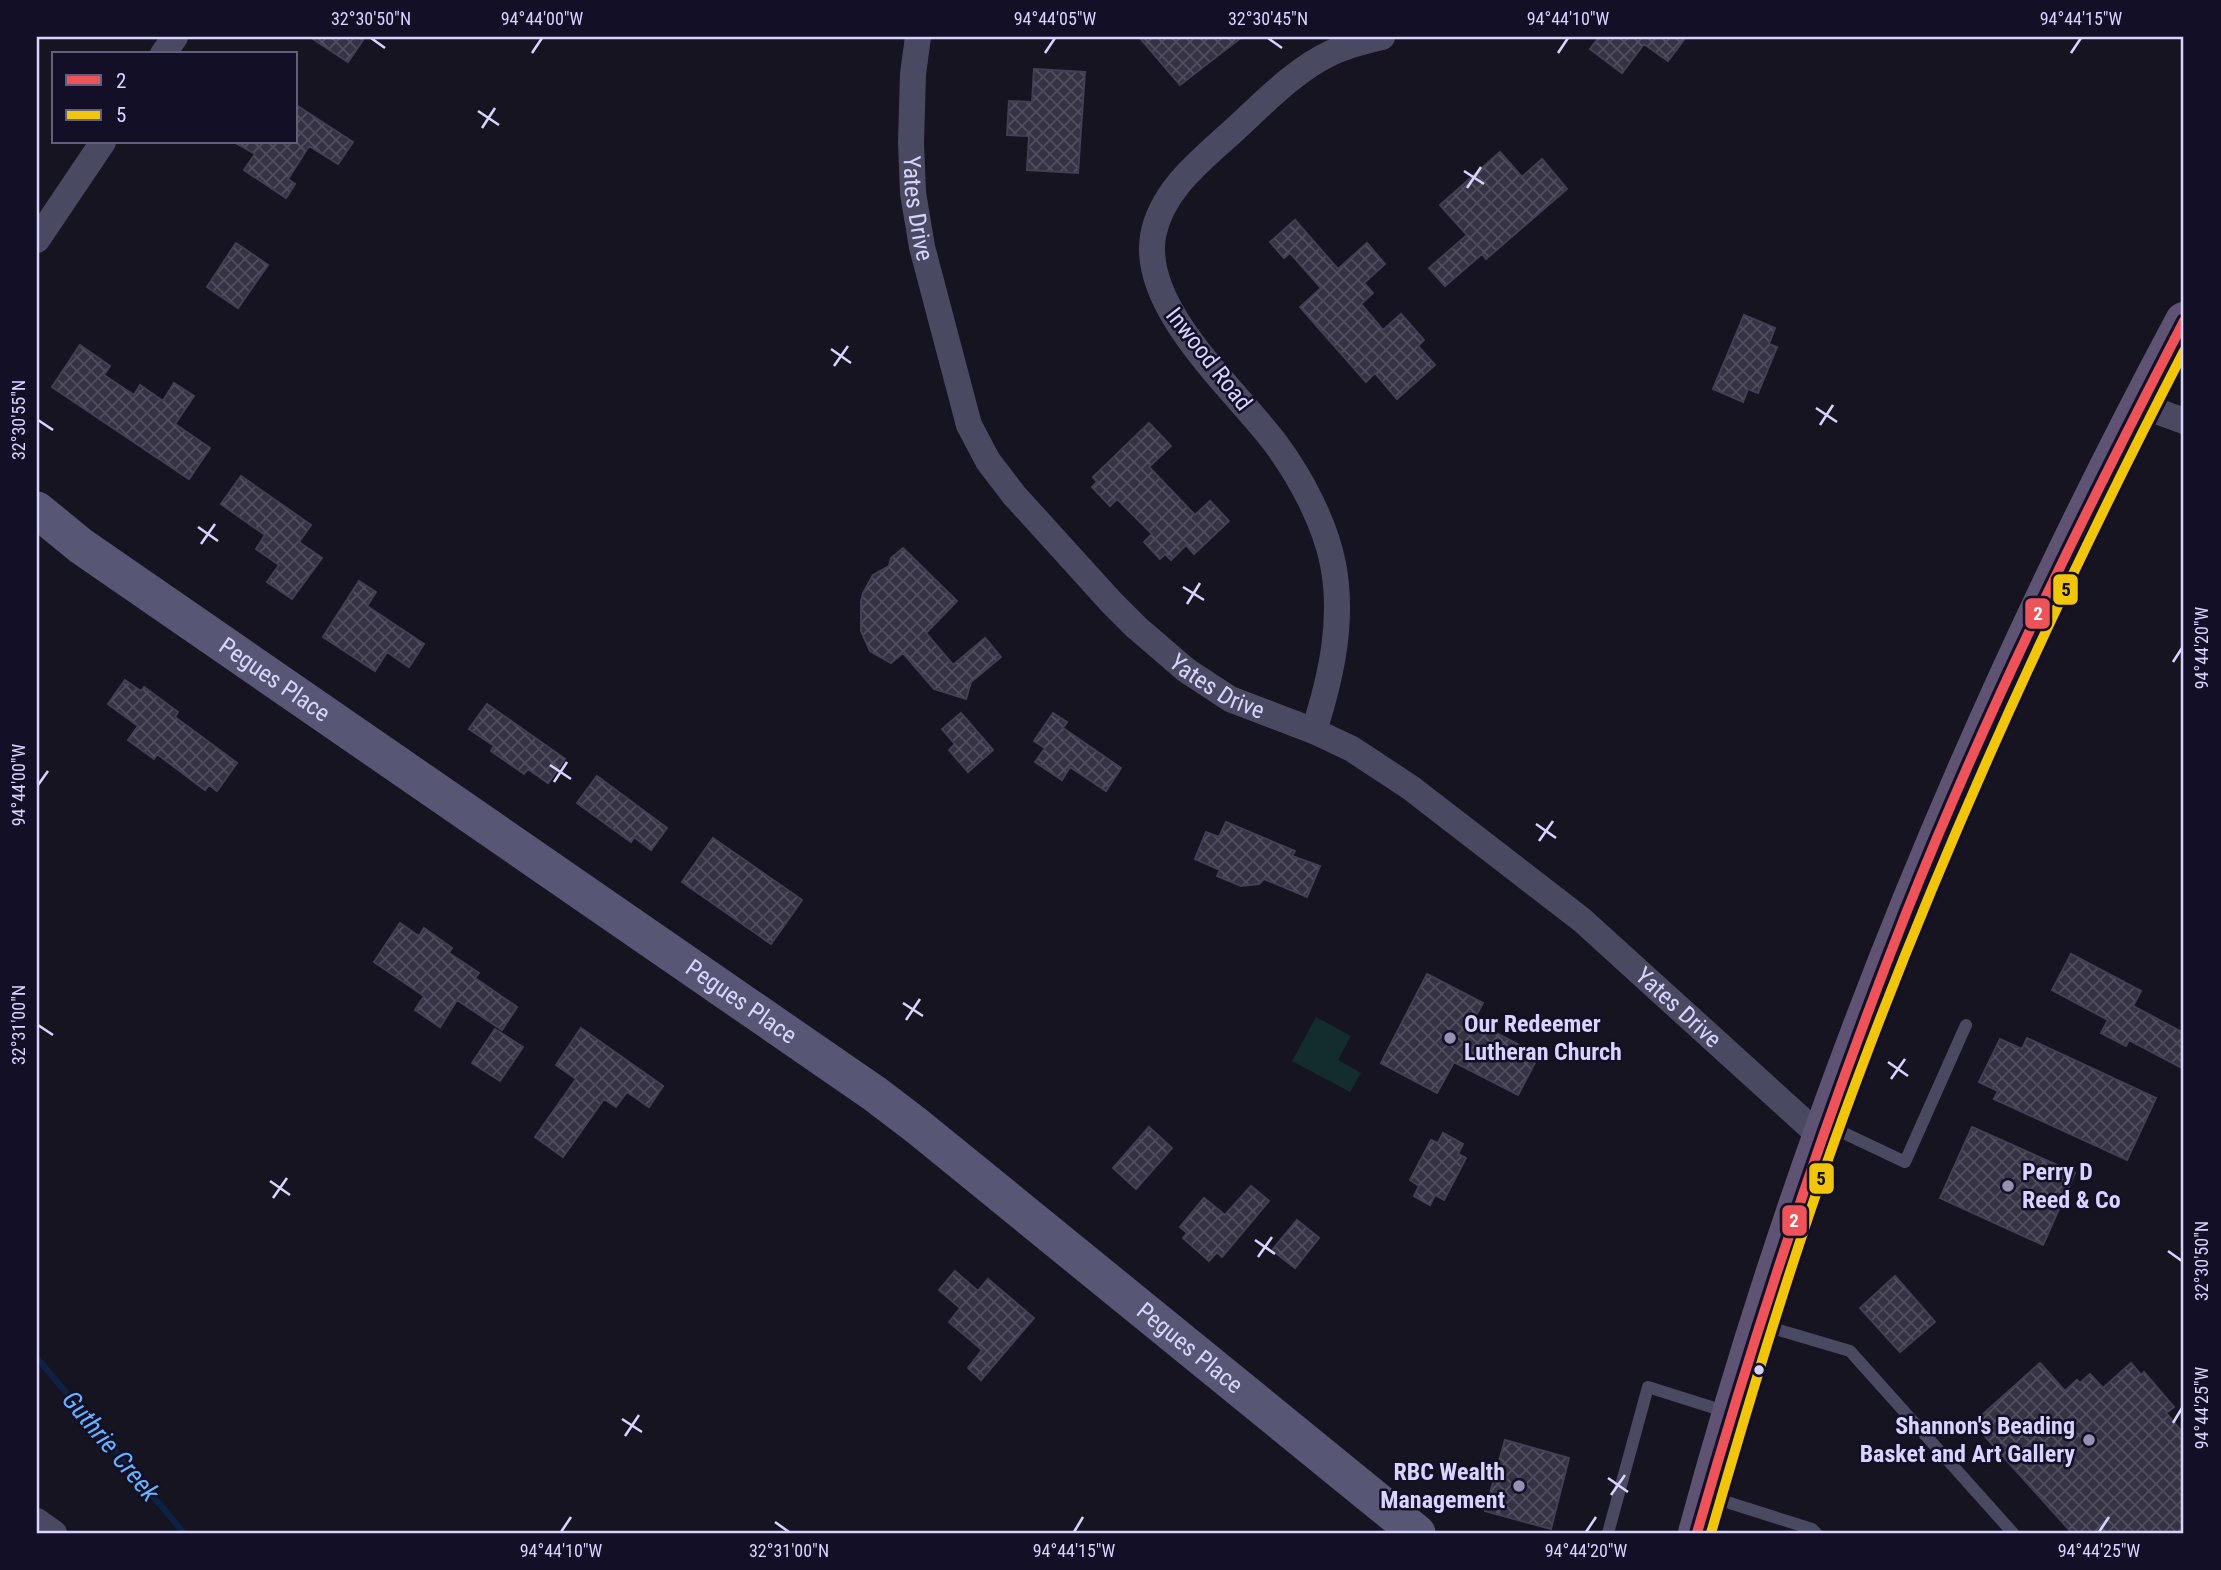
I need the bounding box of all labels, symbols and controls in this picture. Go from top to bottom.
text: 32°30'50"N [331,8,411,29]
text: 94°44'00"W [501,8,584,29]
text: 94°44'05"W [1014,8,1097,29]
text: 32°30'45"N [1228,8,1308,29]
text: 94°44'10"W [1527,8,1610,29]
text: 94°44'15"W [2040,8,2123,29]
legend [52,52,298,144]
text: 2 [116,69,126,93]
text: 5 [116,103,126,127]
street label: Yates Drive [898,155,939,264]
street label: Inwood Road [1160,302,1258,416]
text: 32°30'55"N [8,380,29,460]
line badge: 5 [2052,573,2079,606]
text: 5 [2061,578,2071,601]
line badge: 2 [2024,597,2051,630]
text: 2 [2033,602,2043,625]
text: 94°44'20"W [2191,606,2212,689]
street label: Pegues Place [214,632,335,728]
street label: Yates Drive [1164,648,1268,725]
text: 94°44'00"W [8,743,29,826]
street label: Pegues Place [680,954,802,1050]
street label: Yates Drive [1630,961,1727,1053]
text: 32°31'00"N [8,985,29,1065]
place label: Our Redeemer Lutheran Church [1464,1010,1622,1066]
marker: Our Redeemer Lutheran Church [1442,1030,1458,1046]
place label: Perry D Reed & Co [2022,1158,2121,1214]
line badge: 5 [1808,1162,1835,1195]
text: 5 [1816,1167,1826,1190]
marker: Perry D Reed & Co [2000,1178,2016,1194]
line badge: 2 [1781,1204,1808,1237]
text: 2 [1789,1209,1799,1232]
text: 32°30'50"N [2191,1221,2212,1301]
street label: Pegues Place [1131,1297,1248,1399]
unlabelled marker [1752,1363,1766,1377]
text: 94°44'25"W [2191,1366,2212,1449]
water label: Guthrie Creek [56,1385,166,1508]
place label: Shannon's Beading Basket and Art Gallery [1860,1412,2075,1468]
marker: Shannon's Beading Basket and Art Gallery [2081,1432,2097,1448]
place label: RBC Wealth Management [1380,1458,1505,1514]
marker: RBC Wealth Management [1511,1478,1527,1494]
text: 94°44'10"W [520,1540,603,1561]
text: 32°31'00"N [749,1540,829,1561]
text: 94°44'15"W [1033,1540,1116,1561]
text: 94°44'20"W [1545,1540,1628,1561]
text: 94°44'25"W [2058,1540,2141,1561]

